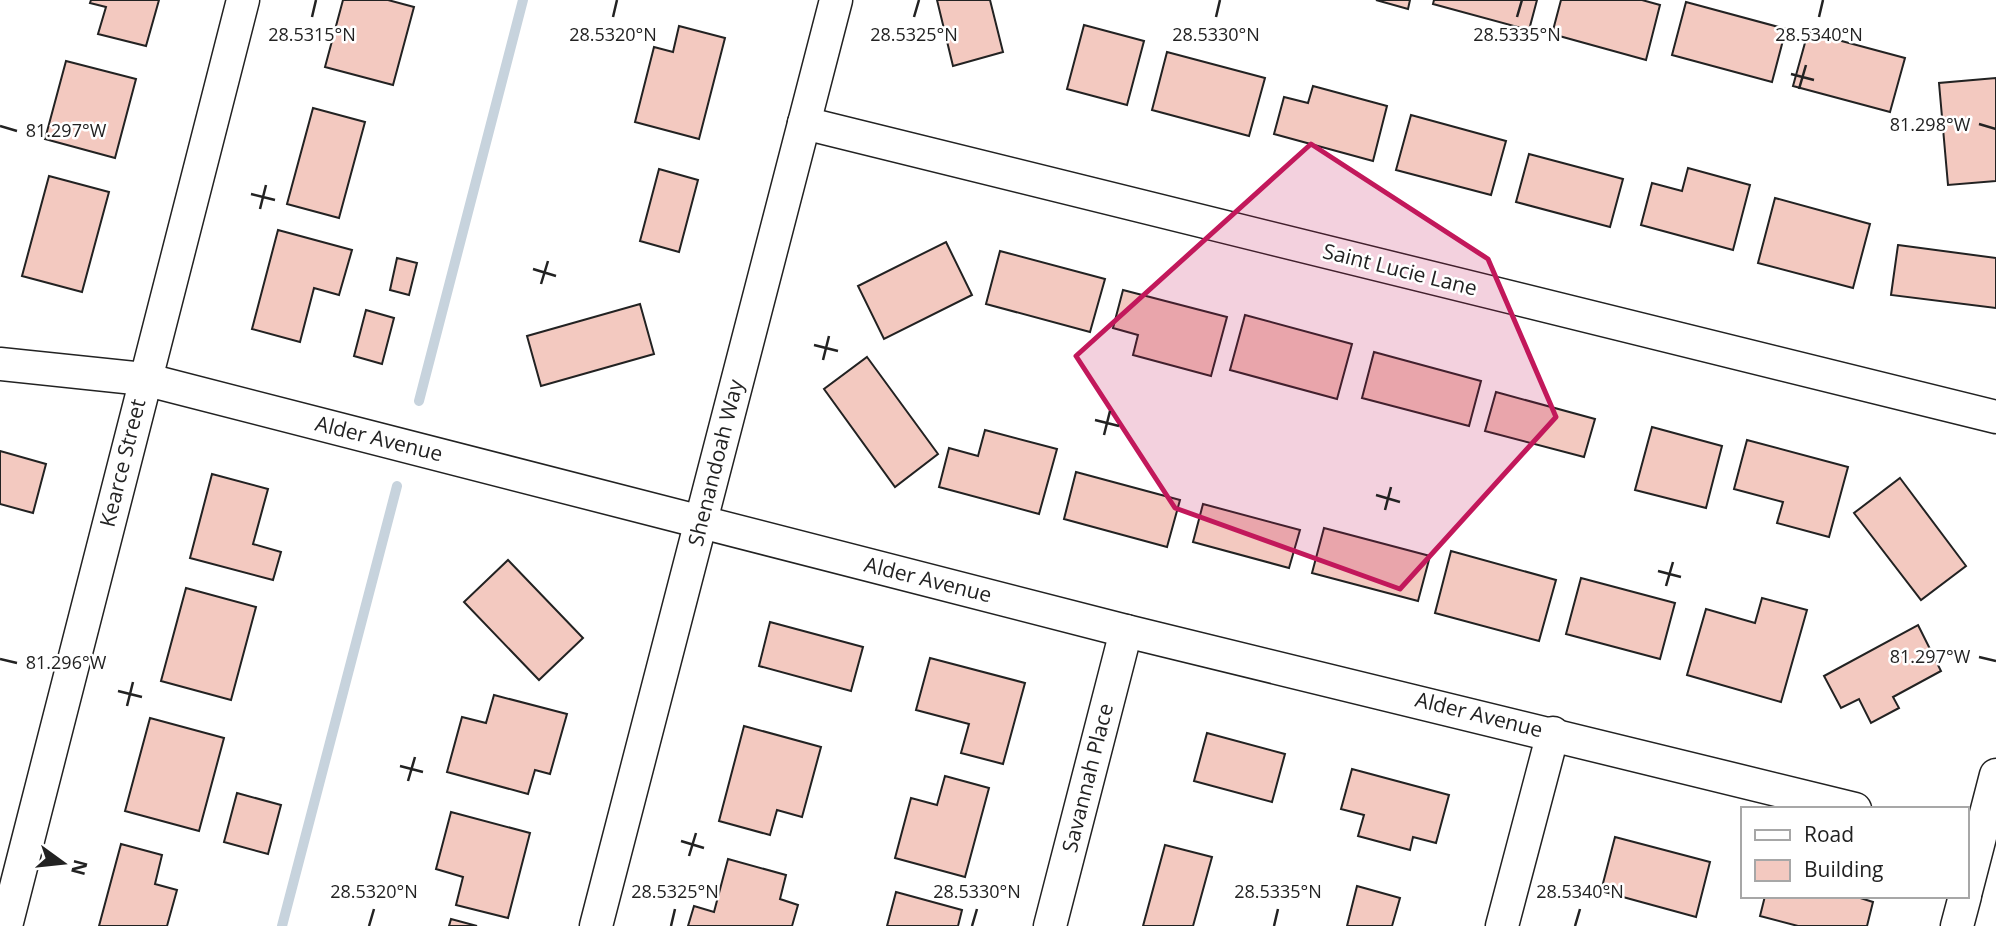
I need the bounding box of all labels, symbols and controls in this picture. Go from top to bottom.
text: 28.5315°N [268,22,356,46]
text: 28.5320°N [569,22,657,46]
text: 28.5325°N [870,22,958,46]
text: 28.5330°N [1172,22,1260,46]
text: 28.5335°N [1473,22,1561,46]
text: 28.5340°N [1775,22,1863,46]
text: 81.298°W [1890,112,1971,136]
text: 81.297°W [26,118,107,142]
street label: Saint Lucie Lane [1320,236,1480,302]
street label: Shenandoah Way [681,376,749,549]
street label: Kearce Street [93,396,151,530]
street label: Alder Avenue [313,409,446,467]
street label: Alder Avenue [862,550,995,608]
text: 81.297°W [1890,644,1971,668]
text: 81.296°W [26,650,107,674]
street label: Alder Avenue [1413,685,1546,743]
street label: Savannah Place [1055,700,1119,855]
legend [1741,807,1968,898]
text: Road [1804,820,1854,848]
north arrow [28,828,98,898]
text: Building [1804,855,1883,883]
text: N [65,857,94,878]
text: 28.5320°N [330,879,418,903]
text: 28.5325°N [631,879,719,903]
text: 28.5330°N [933,879,1021,903]
text: 28.5335°N [1234,879,1322,903]
text: 28.5340°N [1536,879,1624,903]

